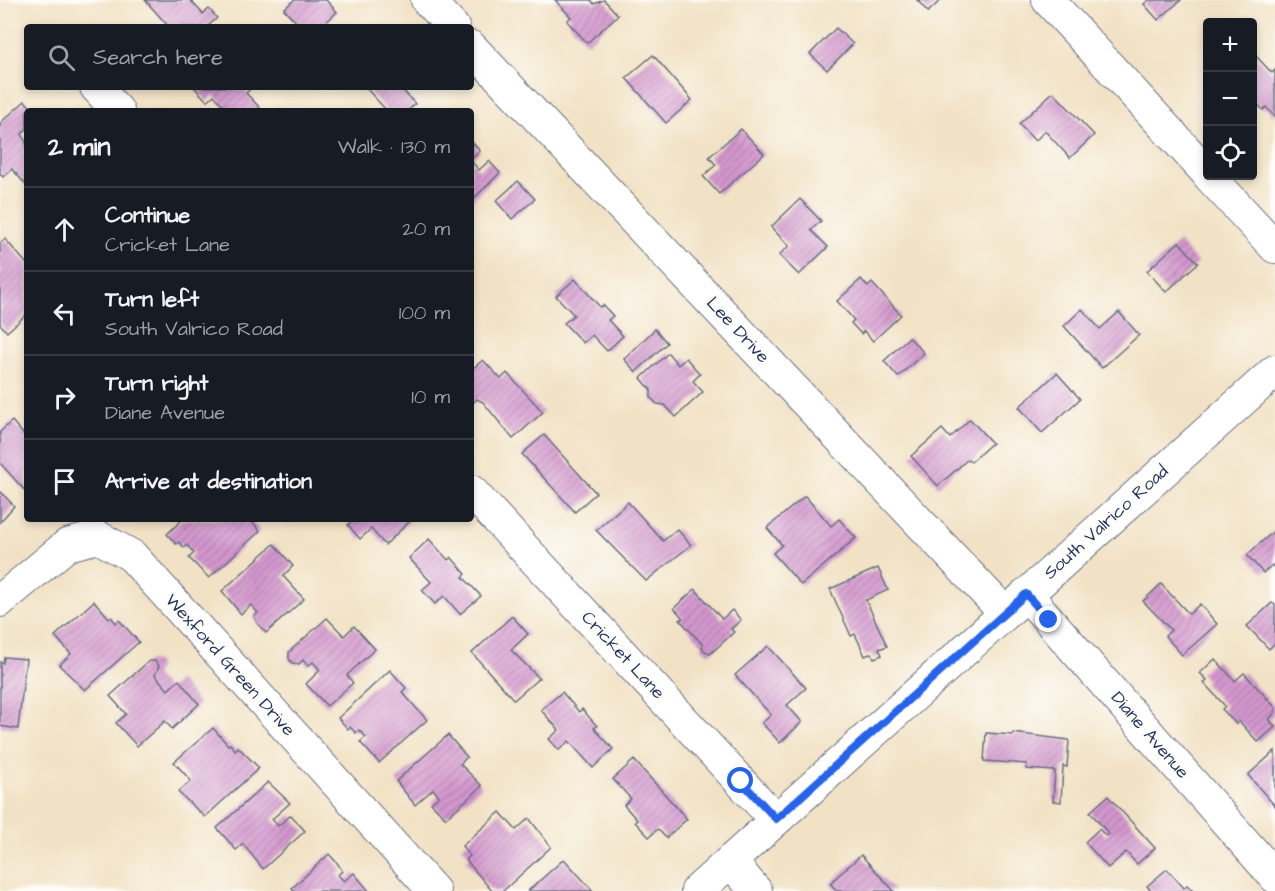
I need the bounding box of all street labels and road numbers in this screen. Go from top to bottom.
street label: Lee Drive [701,291,775,369]
street label: South Valrico Road [1038,459,1174,585]
street label: Wexford Green Drive [159,588,301,742]
street label: Cricket Lane [576,605,671,705]
street label: Diane Avenue [1105,686,1195,784]

